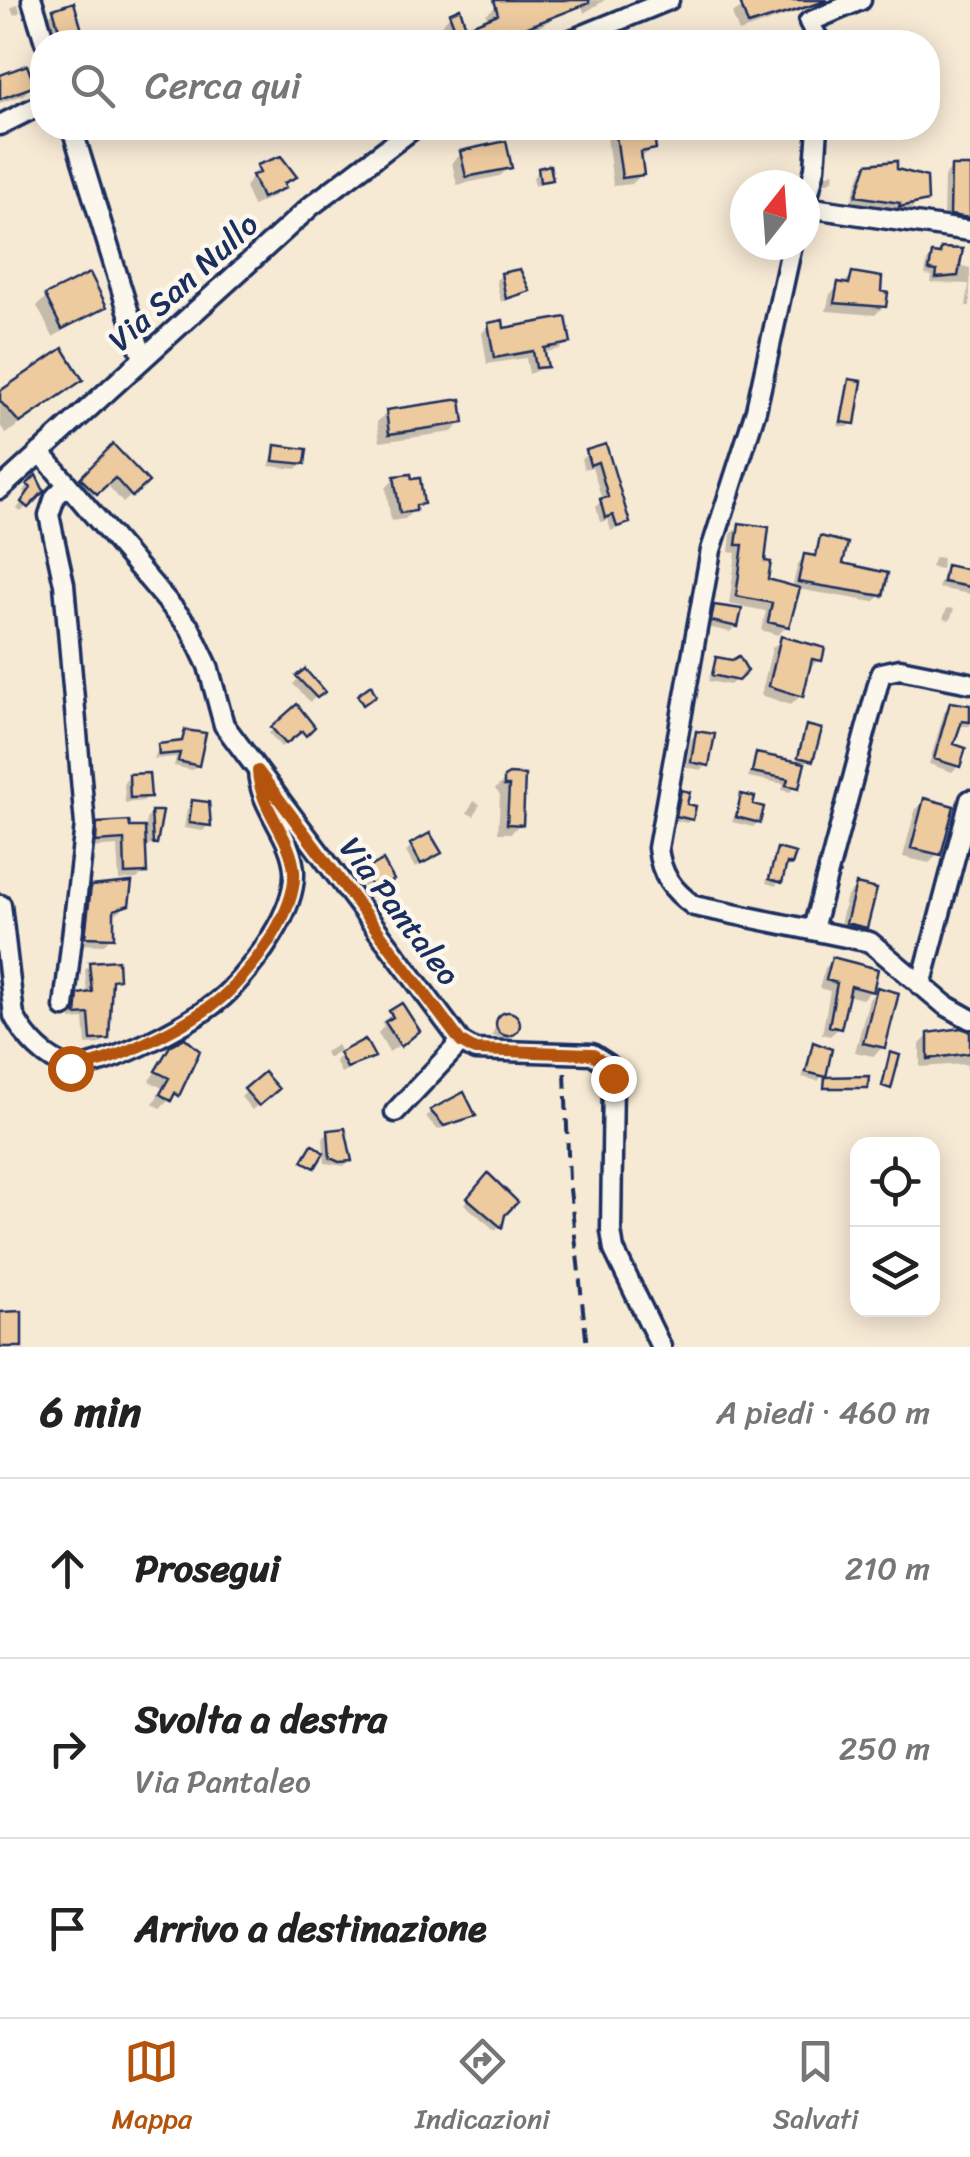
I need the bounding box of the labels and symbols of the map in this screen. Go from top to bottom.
north arrow [730,170,820,260]
street label: Via San Nullo [94,198,272,366]
street label: Via Pantaleo [324,824,475,999]
route start [48,1046,94,1092]
route end [591,1056,637,1102]

